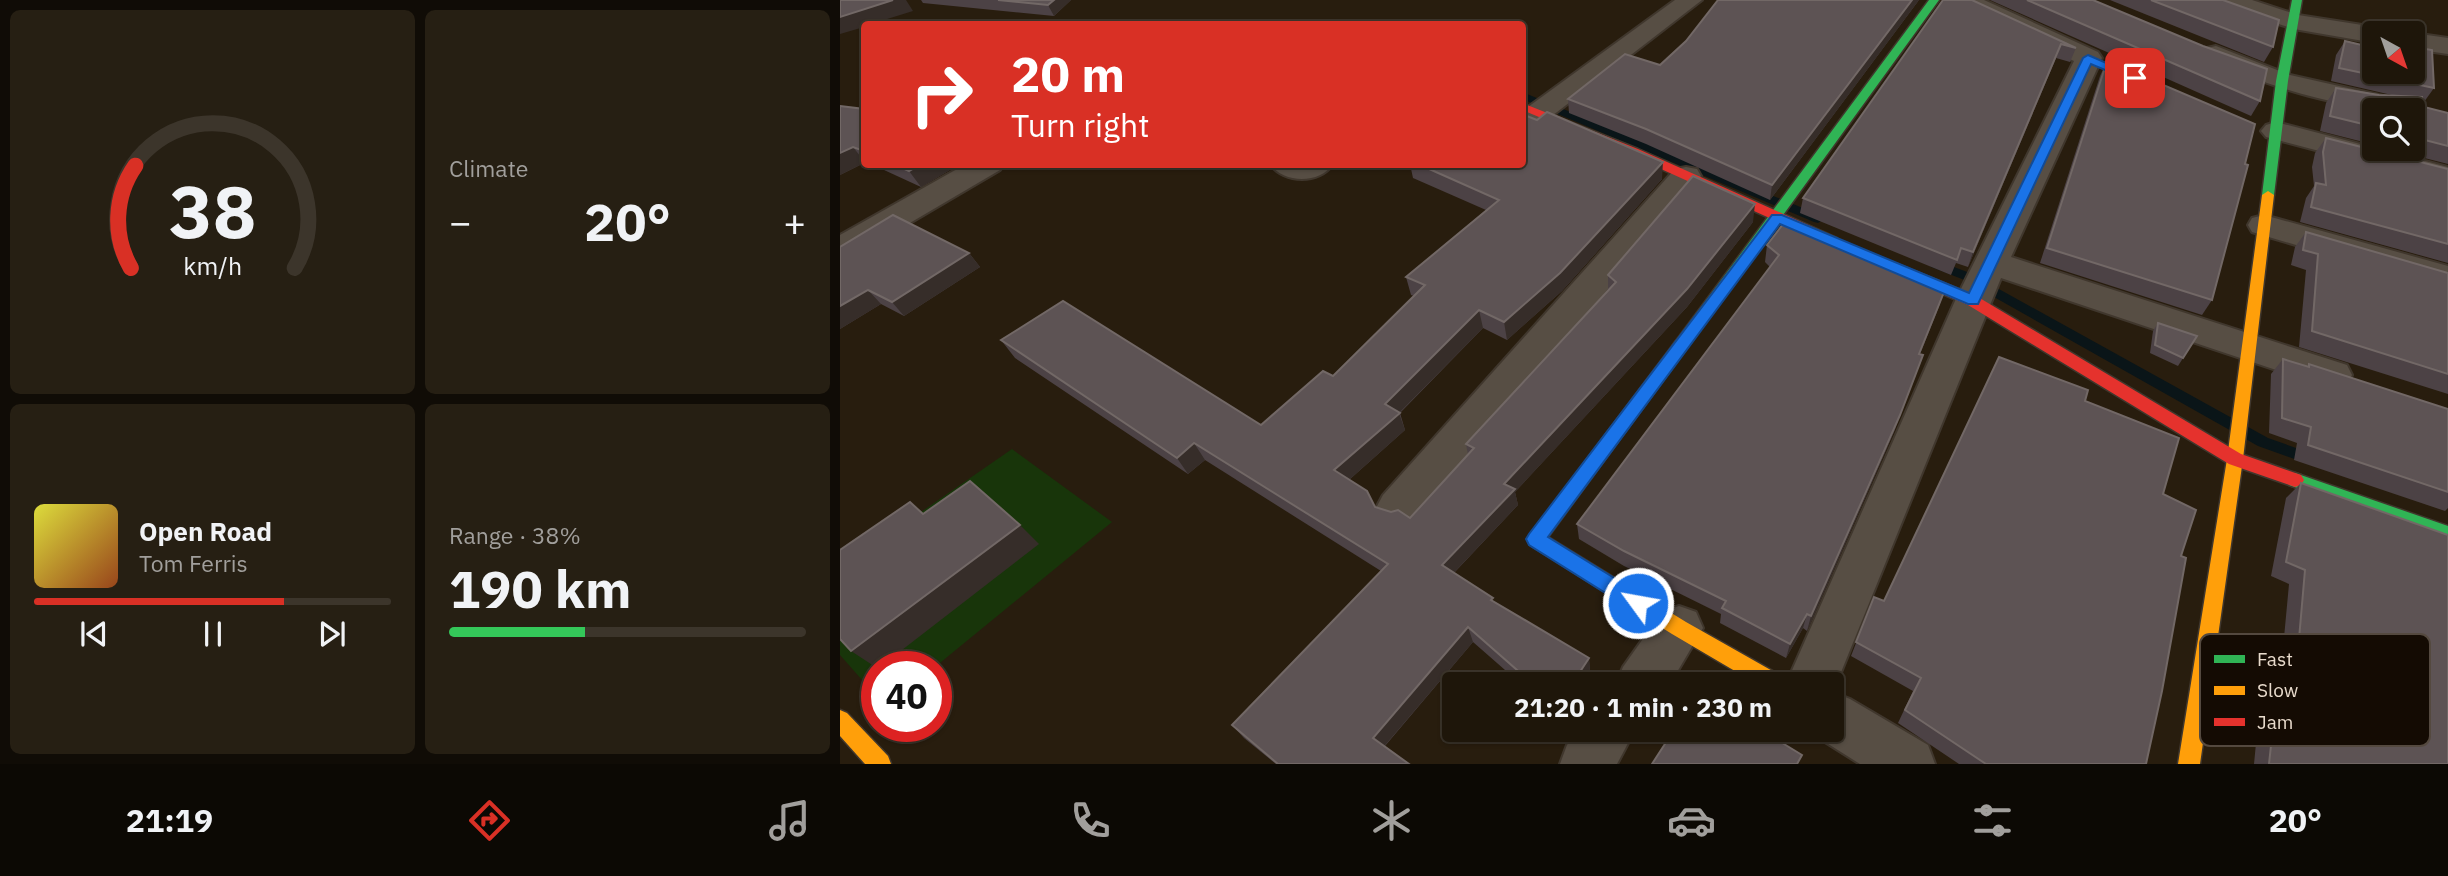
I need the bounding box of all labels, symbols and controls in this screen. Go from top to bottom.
north arrow [2362,21,2426,84]
map controls [2362,21,2425,161]
text: 20 m [1011,42,1125,105]
pin [2105,48,2165,108]
icon: right [896,49,987,140]
icon: arrive [2116,59,2154,97]
button: search [2362,98,2425,161]
text: Turn right [1011,104,1149,146]
text: Climate [449,153,528,183]
text: 38 [169,163,256,258]
text: 20° [584,188,671,255]
text: − [449,197,472,246]
text: + [783,197,806,246]
text: km/h [183,249,242,282]
text: Open Road [139,514,272,548]
text: Range · 38% [449,520,581,550]
text: Tom Ferris [139,548,248,578]
text: 190 km [449,555,631,622]
position arrow [1601,566,1675,640]
icon: previous [75,615,113,653]
icon: pause [194,615,232,653]
icon: next [313,615,351,653]
legend [2200,634,2430,746]
text: Fast [2257,647,2293,671]
speed limit sign: 40 [861,651,952,742]
text: Slow [2257,678,2298,702]
text: 21:20 · 1 min · 230 m [1514,690,1772,724]
text: Jam [2257,710,2293,734]
icon: directions [465,796,514,845]
icon: music [765,796,814,845]
icon: phone [1066,796,1115,845]
icon: climate [1367,796,1416,845]
icon: car [1667,796,1716,845]
icon: filters [1968,796,2017,845]
text: 21:19 [126,799,213,841]
text: 20° [2269,799,2322,841]

